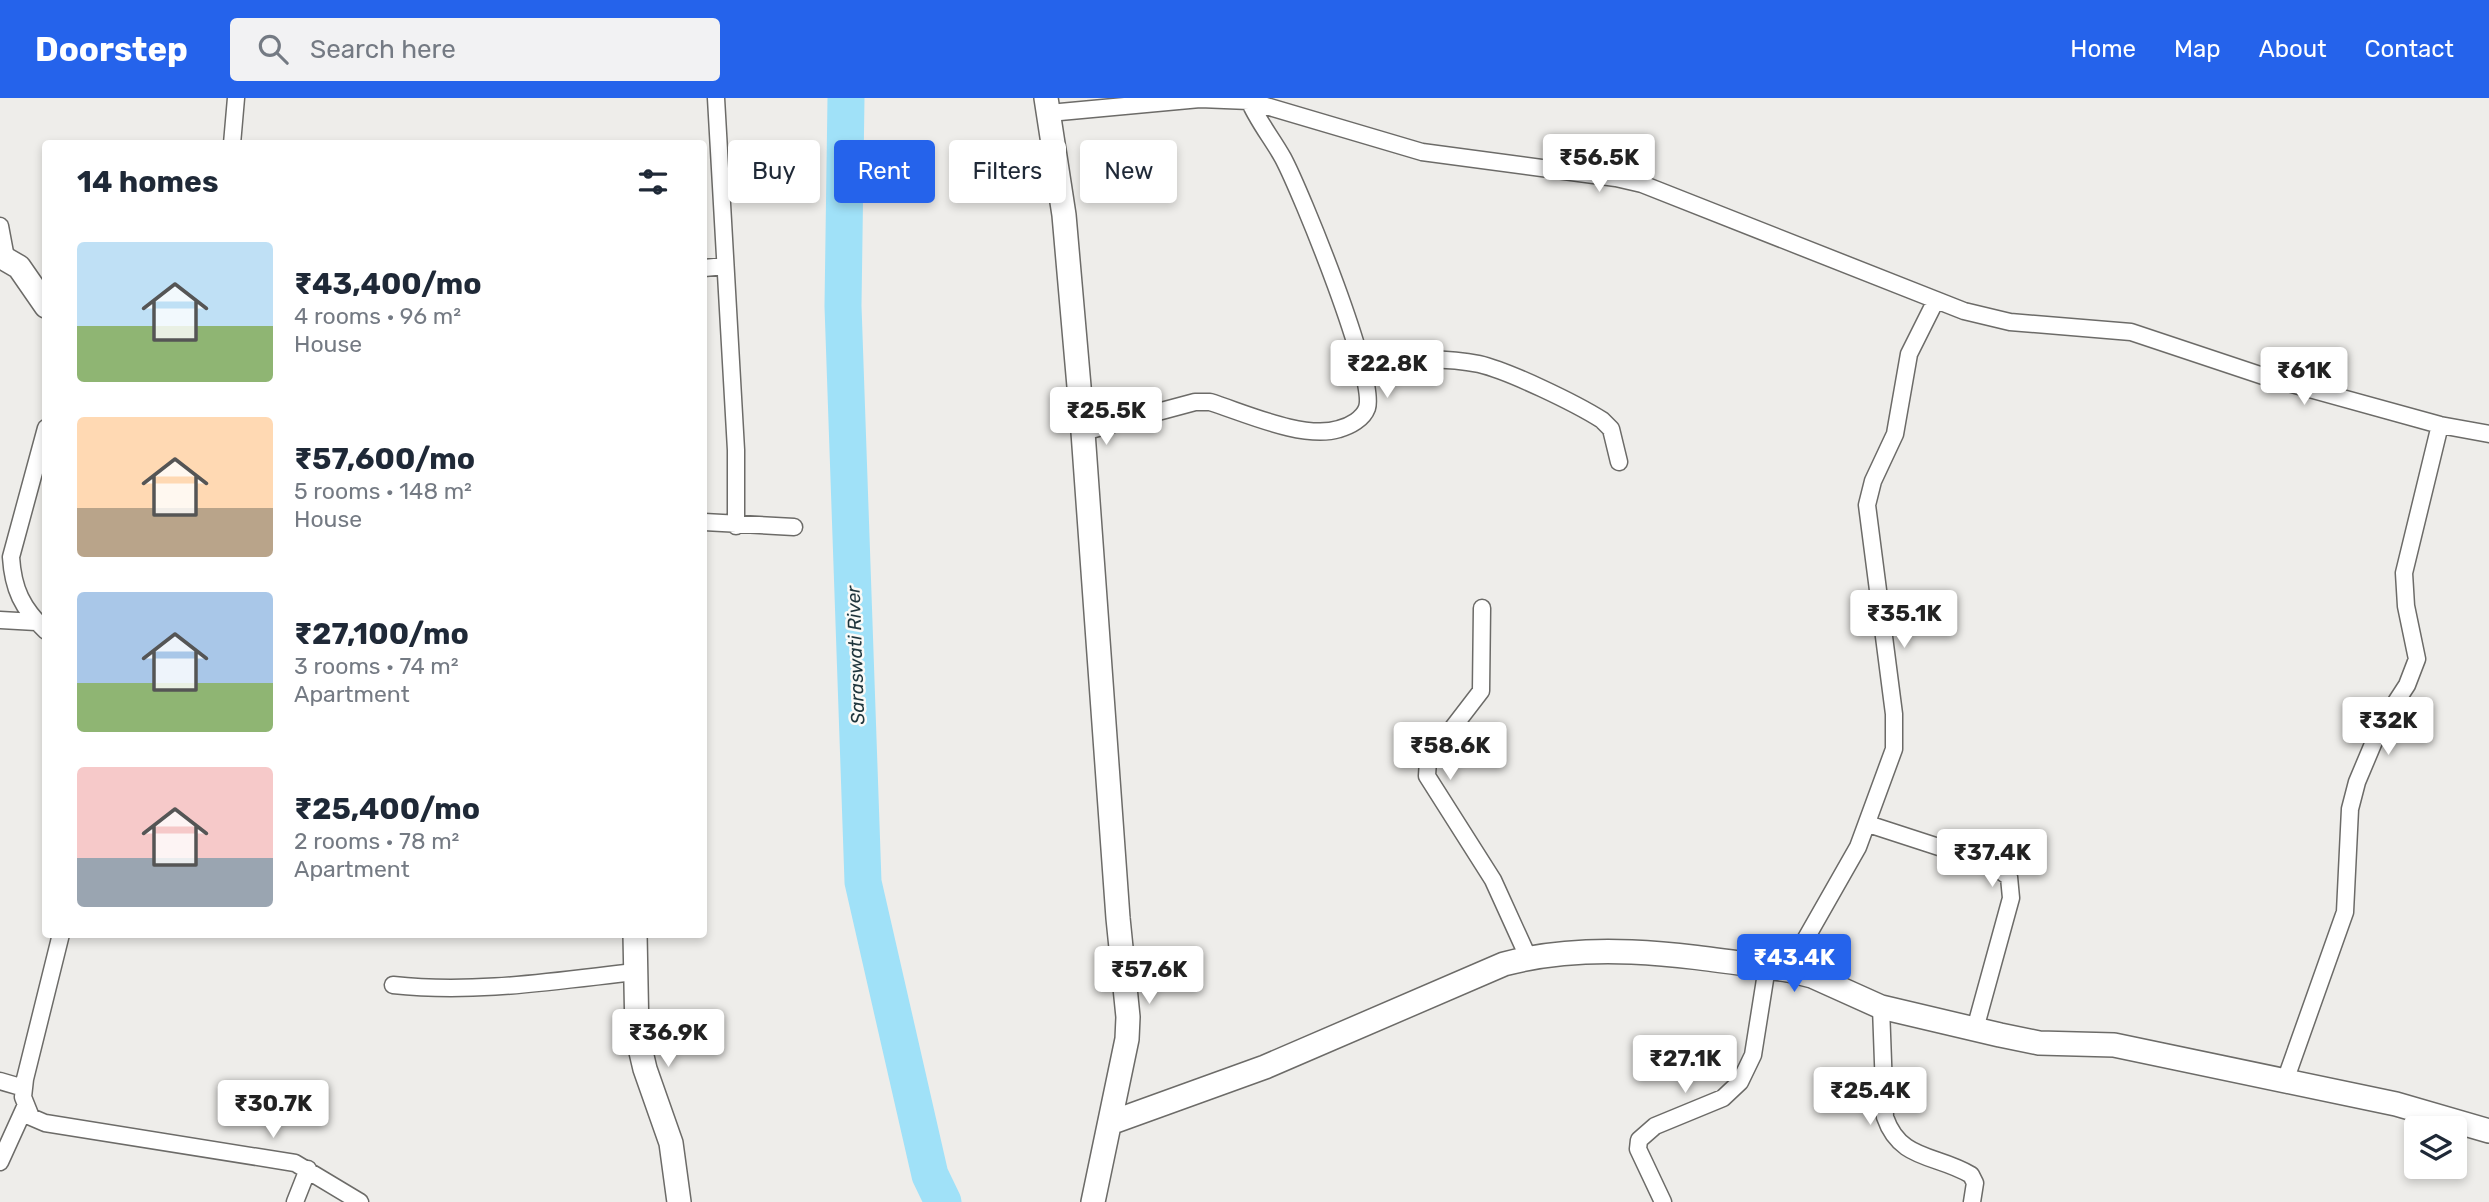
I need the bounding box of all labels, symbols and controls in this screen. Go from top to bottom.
search box [230,18,720,81]
text: Doorstep [35,30,188,69]
icon: search [254,30,292,68]
text: Search here [310,34,456,65]
text: Home [2070,35,2136,63]
text: Map [2174,35,2221,63]
text: About [2259,35,2327,63]
text: Contact [2365,35,2454,63]
pin: ₹56.5K [1542,134,1656,194]
chip: Buy [728,140,820,203]
chip: Rent [834,140,935,203]
chip: Filters [949,140,1066,203]
chip: New [1080,140,1177,203]
text: ₹56.5K [1559,143,1639,171]
icon: filters [634,163,672,201]
text: 14 homes [77,164,219,200]
text: ₹43,400/mo [294,266,481,302]
icon: home [133,270,217,354]
text: 4 rooms · 96 m² [294,302,461,330]
text: House [294,330,362,358]
pin: ₹22.8K [1330,341,1444,400]
pin: ₹61K [2263,348,2345,407]
text: ₹22.8K [1347,349,1427,377]
text: ₹61K [2277,356,2331,384]
pin: ₹25.5K [1049,388,1163,447]
text: ₹25.5K [1066,396,1146,424]
text: ₹57,600/mo [294,441,475,477]
icon: home [133,445,217,529]
text: 5 rooms · 148 m² [294,477,472,505]
text: House [294,505,362,533]
water label: Saraswati River [842,584,869,725]
pin: ₹35.1K [1847,590,1961,650]
text: ₹35.1K [1866,599,1942,627]
text: ₹27,100/mo [294,616,469,652]
icon: home [133,620,217,704]
text: 3 rooms · 74 m² [294,652,459,680]
text: Apartment [294,680,410,708]
pin: ₹32K [2347,698,2429,757]
text: ₹32K [2358,706,2418,734]
pin: ₹58.6K [1393,722,1507,782]
text: ₹58.6K [1410,731,1490,759]
text: ₹25,400/mo [294,791,480,827]
icon: home [133,795,217,879]
text: 2 rooms · 78 m² [294,827,459,855]
pin: ₹37.4K [1935,830,2049,889]
text: ₹37.4K [1953,838,2031,866]
text: Apartment [294,855,410,883]
pin: ₹43.4K [1737,934,1851,994]
text: ₹43.4K [1753,943,1835,971]
pin: ₹57.6K [1092,946,1206,1006]
text: ₹57.6K [1110,955,1188,983]
pin: ₹36.9K [611,1010,725,1069]
text: ₹36.9K [628,1018,708,1046]
pin: ₹27.1K [1628,1035,1742,1095]
text: ₹27.1K [1649,1044,1721,1072]
pin: ₹25.4K [1813,1068,1927,1127]
text: ₹25.4K [1830,1076,1910,1104]
pin: ₹30.7K [216,1080,330,1140]
text: ₹30.7K [234,1089,312,1117]
map controls [2404,1116,2467,1179]
button: layers [2404,1116,2467,1179]

